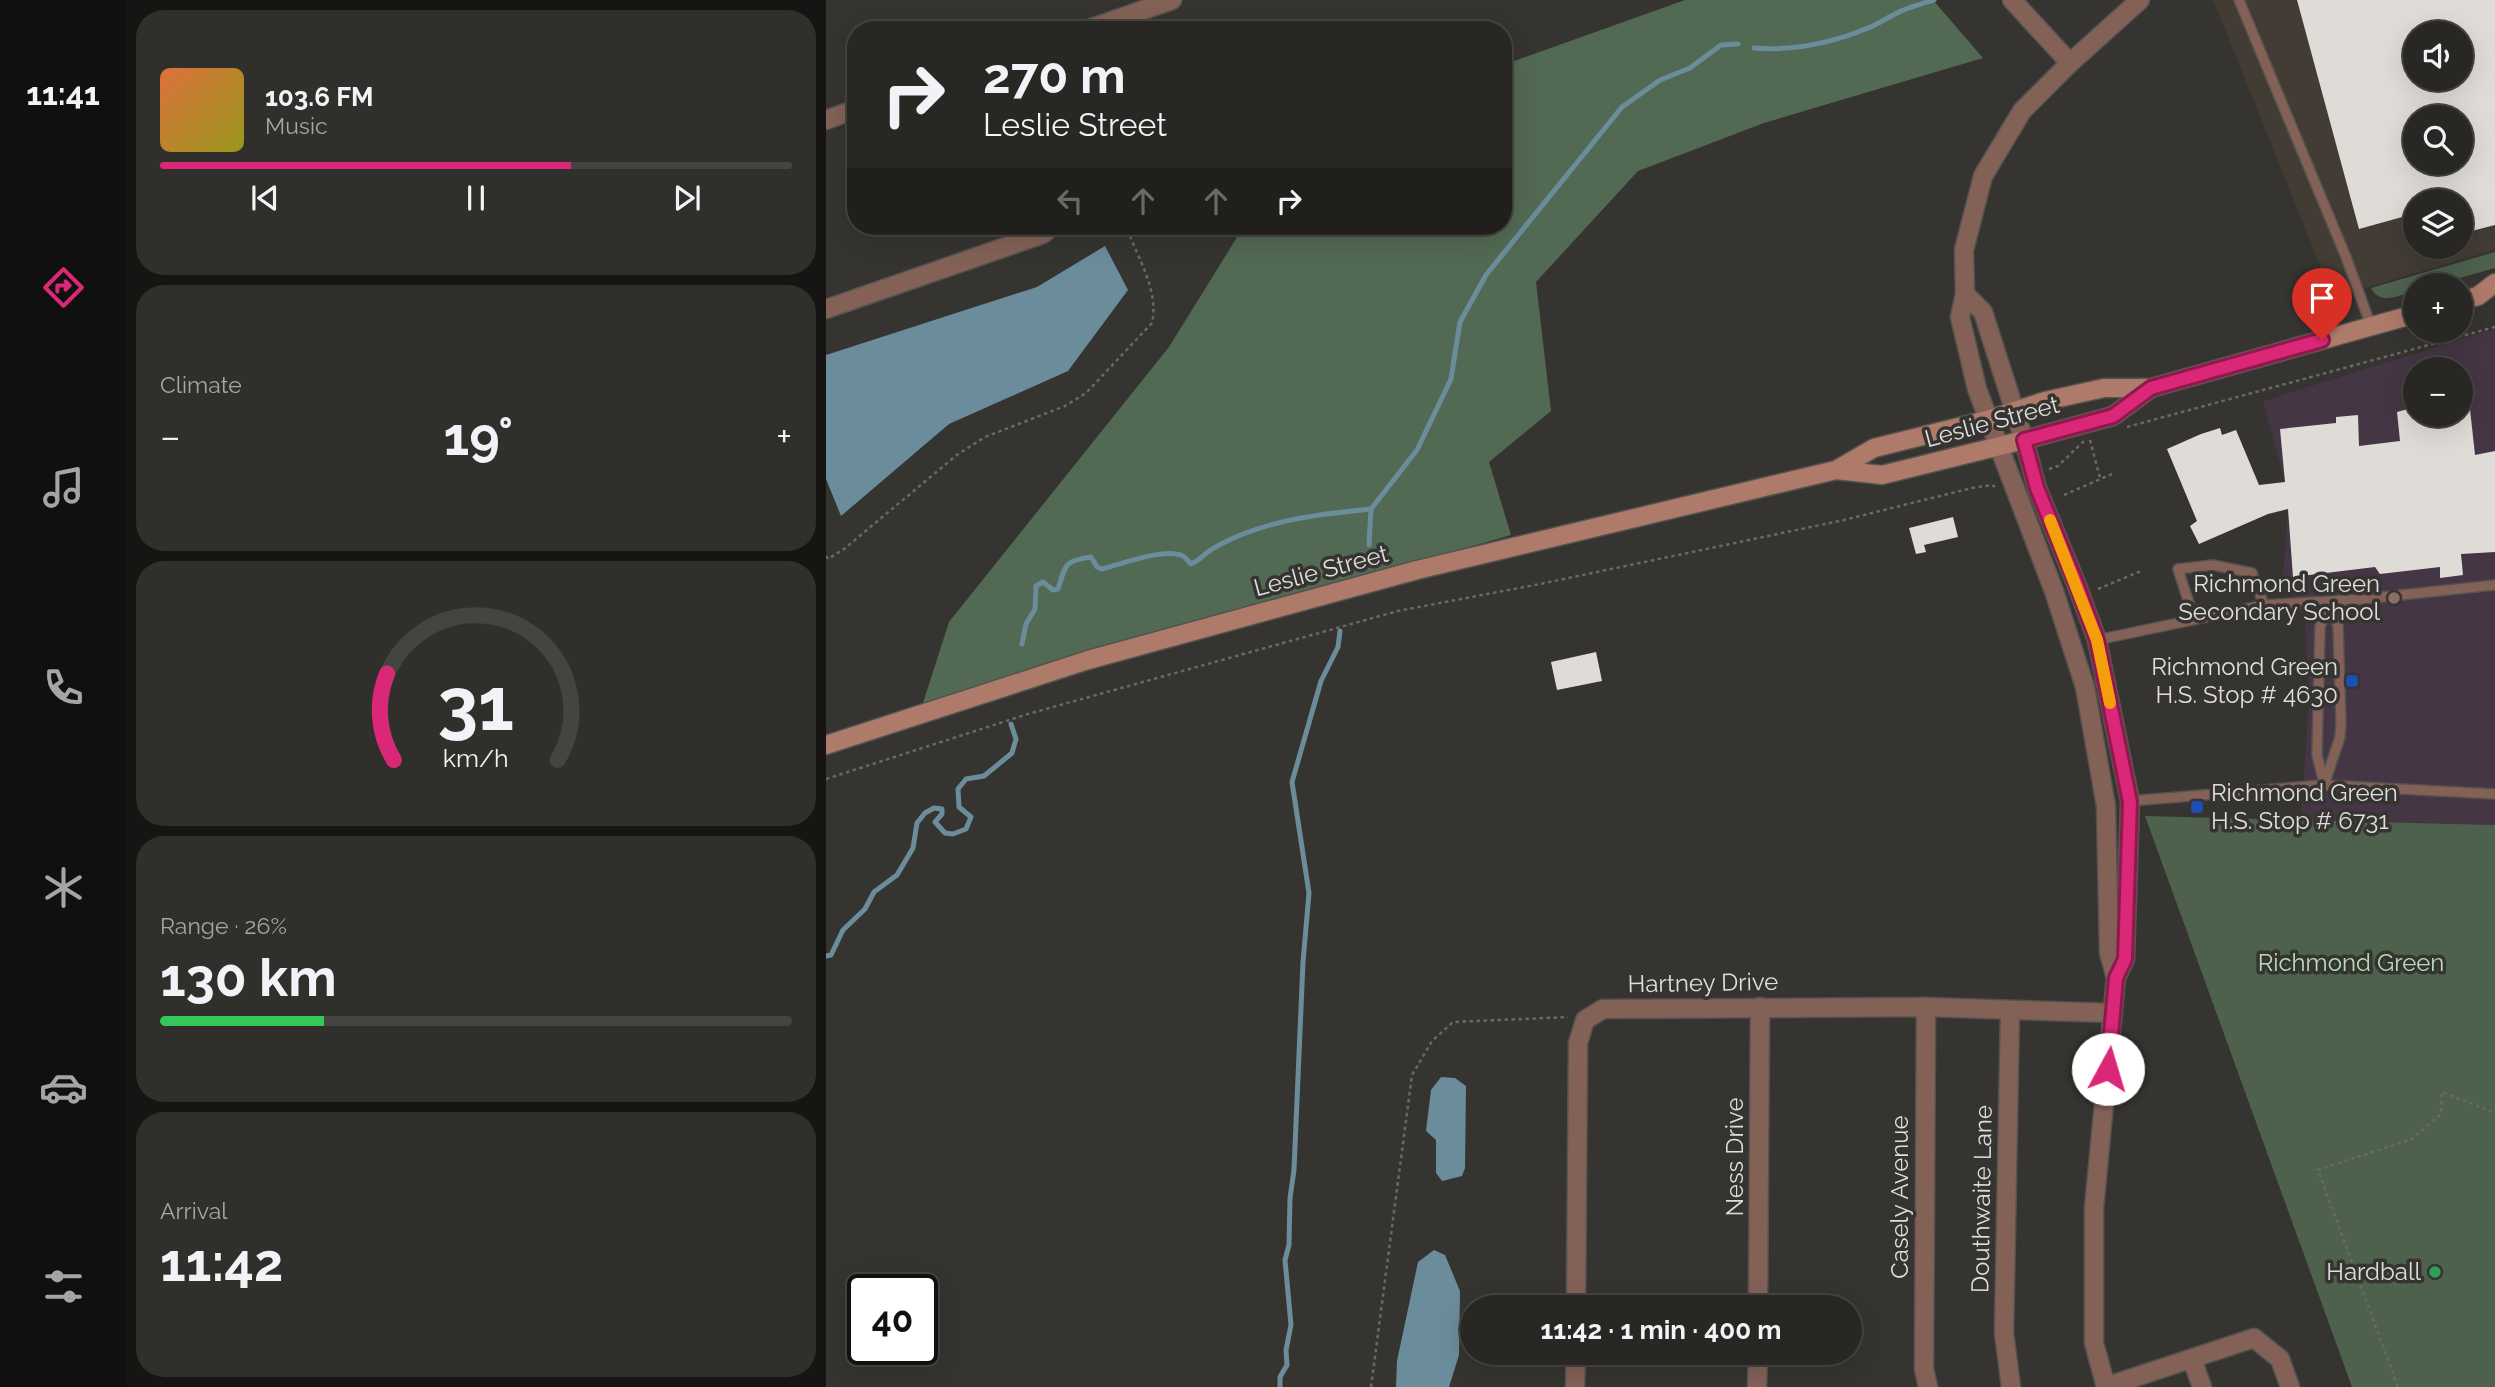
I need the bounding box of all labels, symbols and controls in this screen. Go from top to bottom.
map controls [2403,21,2473,427]
button: sound [2403,21,2473,91]
text: 270 m [983,47,1126,104]
icon: right [868,49,959,140]
text: 11:41 [26,75,100,112]
text: 103.6 FM [265,82,374,112]
button: search [2403,105,2473,175]
text: Leslie Street [983,106,1167,143]
text: Music [265,112,328,139]
icon: previous [246,179,284,217]
icon: pause [457,179,495,217]
icon: next [668,179,706,217]
icon: left [1051,182,1089,220]
icon: ahead [1124,182,1162,220]
icon: ahead [1197,182,1235,220]
icon: right [1270,182,1308,220]
button: layers [2403,189,2473,259]
icon: directions [39,263,88,312]
pin [2292,268,2352,340]
button: + [2403,273,2473,343]
icon: arrive [2303,279,2341,317]
button: − [2403,357,2473,427]
text: Climate [160,371,242,398]
street label: Leslie Street [1922,390,2062,453]
text: 19° [444,406,513,467]
text: − [160,414,180,459]
text: + [776,414,792,459]
icon: music [39,463,88,512]
street label: Leslie Street [1251,539,1391,602]
place label: Richmond Green Secondary School [2178,569,2380,626]
marker: Richmond Green Secondary School [2386,590,2402,606]
place label: Richmond Green H.S. Stop # 4630 [2151,652,2338,709]
text: 31 [438,662,514,747]
icon: phone [39,663,88,712]
marker: Richmond Green H.S. Stop # 4630 [2344,673,2360,689]
text: km/h [443,742,509,772]
place label: Richmond Green H.S. Stop # 6731 [2211,778,2398,835]
marker: Richmond Green H.S. Stop # 6731 [2189,799,2205,815]
icon: climate [39,863,88,912]
text: Range · 26% [160,912,287,939]
text: 130 km [160,947,337,1008]
park label: Richmond Green [2258,948,2444,977]
street label: Hartney Drive [1627,967,1779,998]
position arrow [2071,1032,2145,1106]
icon: car [39,1063,88,1112]
street label: Ness Drive [1720,1098,1749,1216]
street label: Douthwaite Lane [1965,1105,1998,1293]
street label: Casely Avenue [1885,1115,1914,1279]
text: Arrival [160,1197,227,1224]
text: 11:42 [160,1232,283,1293]
place label: Hardball [2326,1257,2421,1286]
icon: filters [39,1262,88,1311]
marker: Hardball [2427,1264,2443,1280]
speed limit sign: 40 [847,1274,938,1365]
text: 11:42 · 1 min · 400 m [1540,1315,1782,1345]

